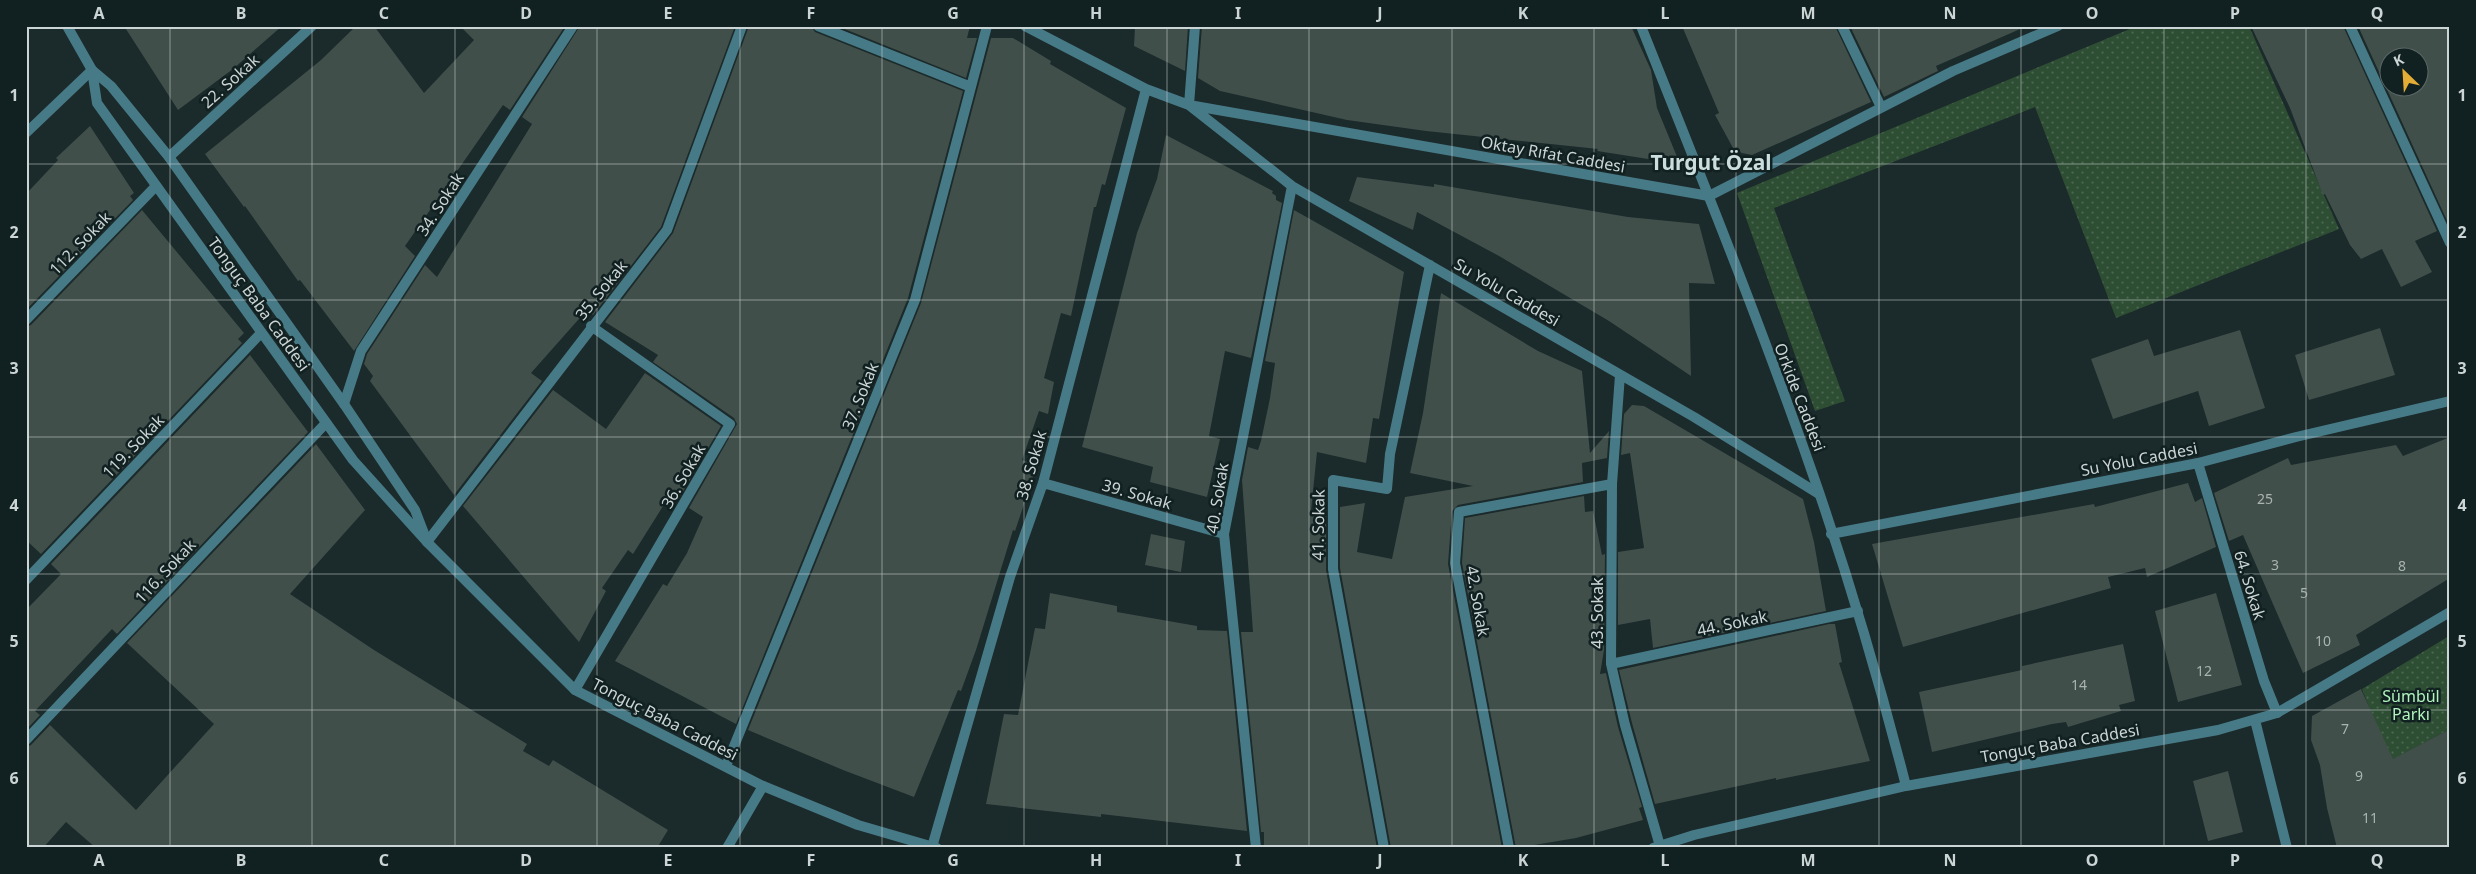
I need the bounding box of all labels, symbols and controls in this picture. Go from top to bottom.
text: A [93,2,105,24]
text: B [236,2,246,24]
text: C [379,2,389,24]
text: D [520,2,532,24]
text: E [664,2,673,24]
text: F [807,2,815,24]
text: G [947,2,959,24]
text: H [1090,2,1102,24]
text: I [1235,2,1241,24]
text: J [1375,2,1383,24]
text: K [1518,2,1529,24]
text: L [1661,2,1670,24]
text: M [1800,2,1816,24]
text: N [1943,2,1957,24]
text: O [2086,2,2098,24]
text: P [2230,2,2240,24]
text: Q [2371,2,2383,24]
north arrow [2378,48,2428,98]
street label: 22. Sokak [196,49,264,113]
text: K [2390,49,2407,70]
text: 1 [9,84,19,106]
text: 1 [2457,84,2467,106]
street label: Oktay Rıfat Caddesi [1479,130,1627,178]
district label: Turgut Özal [1650,148,1772,176]
street label: 34. Sokak [411,168,469,240]
street label: 112. Sokak [44,206,116,280]
text: 2 [9,221,19,243]
text: 2 [2457,221,2467,243]
street label: Tonguç Baba Caddesi [203,232,315,376]
street label: Su Yolu Caddesi [1450,253,1564,331]
street label: 35. Sokak [570,255,632,325]
street label: Orkide Caddesi [1769,340,1831,454]
text: 3 [9,357,19,379]
text: 3 [2457,357,2467,379]
street label: 37. Sokak [836,358,884,433]
street label: 119. Sokak [97,409,169,483]
street label: 38. Sokak [1011,427,1052,502]
street label: Su Yolu Caddesi [2079,437,2199,481]
street label: 36. Sokak [656,439,711,512]
street label: 40. Sokak [1201,461,1234,535]
street label: 39. Sokak [1100,474,1175,515]
street label: 41. Sokak [1306,489,1330,561]
house number: 25 [2257,489,2273,508]
text: 4 [9,494,19,516]
text: 4 [2457,494,2467,516]
street label: 116. Sokak [130,534,201,608]
street label: 64. Sokak [2229,548,2271,623]
house number: 3 [2271,555,2279,574]
house number: 8 [2398,556,2406,575]
street label: 42. Sokak [1461,564,1495,638]
street label: 43. Sokak [1586,577,1608,649]
house number: 5 [2300,583,2308,602]
street label: 44. Sokak [1695,605,1770,641]
text: 5 [9,630,19,652]
text: 5 [2457,630,2467,652]
house number: 10 [2315,631,2331,650]
house number: 12 [2196,661,2212,680]
street label: Tonguç Baba Caddesi [588,673,742,765]
house number: 14 [2071,675,2087,694]
park label: Sümbül Parkı [2382,685,2440,725]
street label: Tonguç Baba Caddesi [1979,718,2141,768]
house number: 7 [2341,719,2349,738]
house number: 9 [2355,766,2363,785]
text: 6 [9,767,19,789]
text: 6 [2457,767,2467,789]
house number: 11 [2362,808,2378,827]
text: A [93,849,105,871]
text: B [236,849,246,871]
text: C [379,849,389,871]
text: D [520,849,532,871]
text: E [664,849,673,871]
text: F [807,849,815,871]
text: G [947,849,959,871]
text: H [1090,849,1102,871]
text: I [1235,849,1241,871]
text: J [1375,849,1383,871]
text: K [1518,849,1529,871]
text: L [1661,849,1670,871]
text: M [1800,849,1816,871]
text: N [1943,849,1957,871]
text: O [2086,849,2098,871]
text: P [2230,849,2240,871]
text: Q [2371,849,2383,871]

